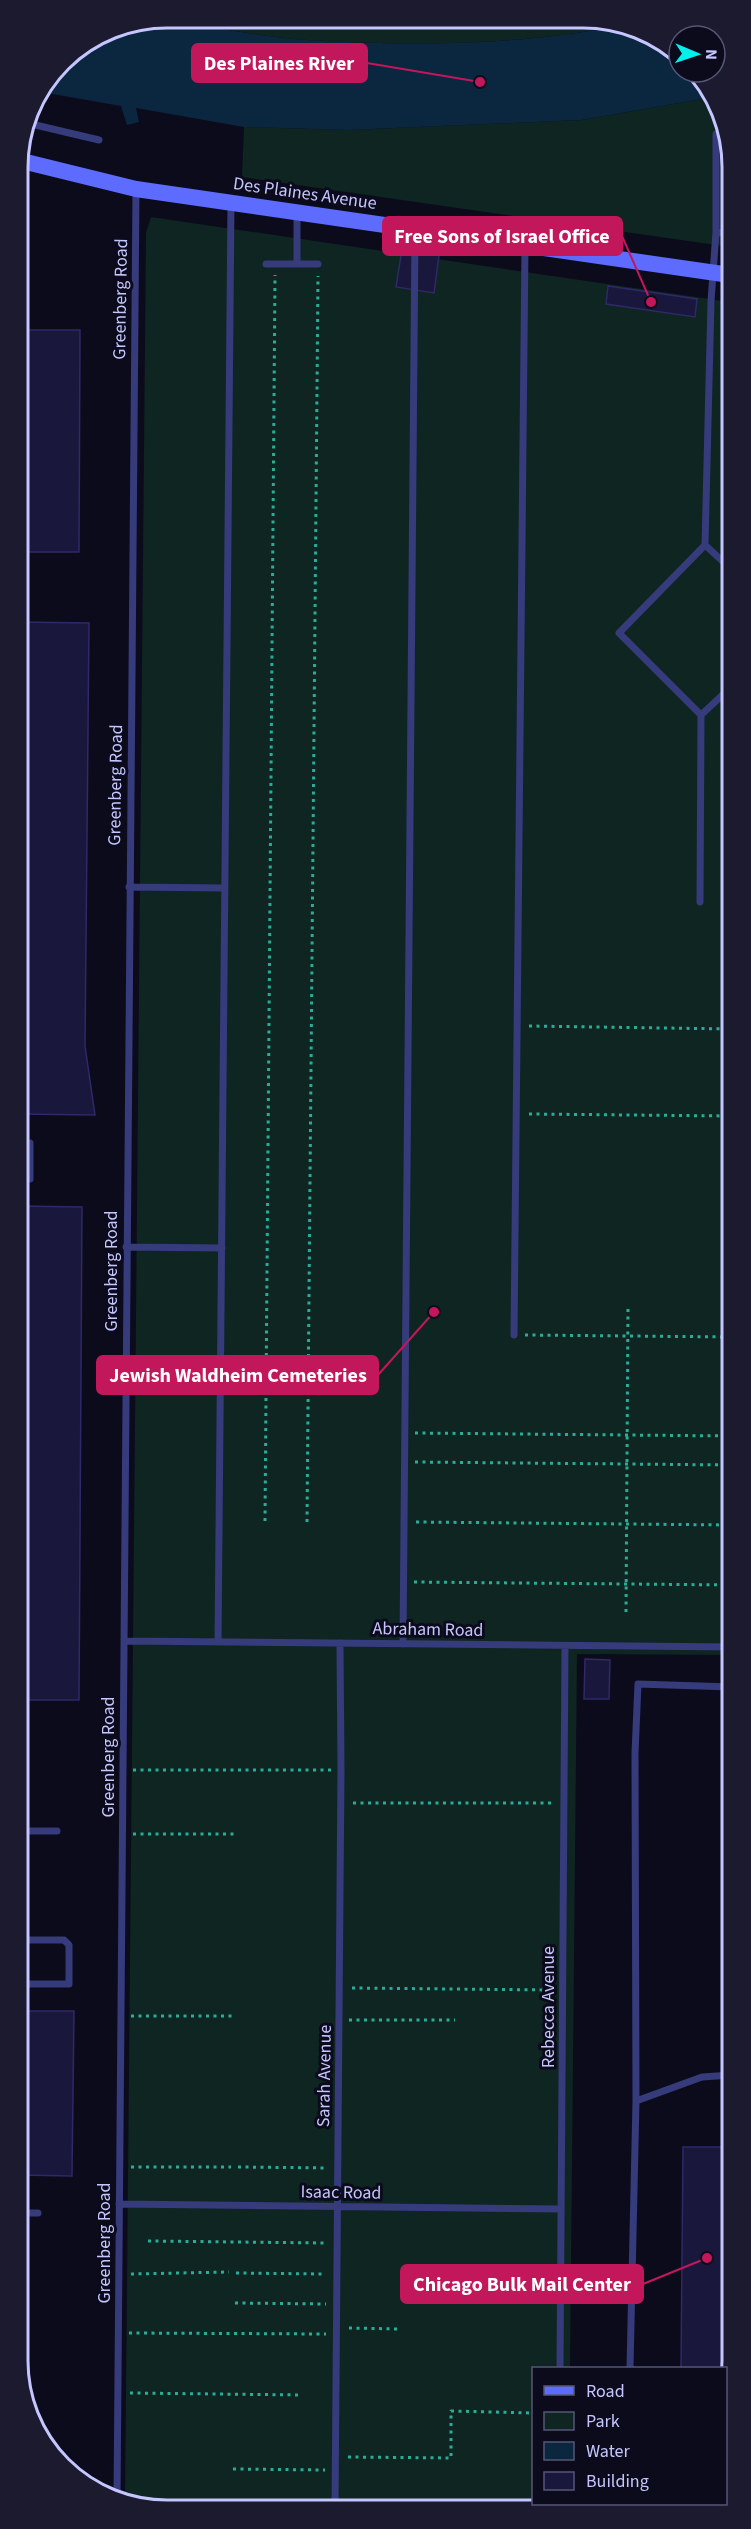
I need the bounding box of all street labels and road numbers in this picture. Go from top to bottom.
street label: Des Plaines Avenue [231,171,378,216]
street label: Greenberg Road [107,238,134,360]
street label: Greenberg Road [102,724,129,846]
street label: Greenberg Road [99,1210,124,1332]
street label: Abraham Road [372,1616,484,1643]
street label: Greenberg Road [96,1696,121,1818]
street label: Rebecca Avenue [536,1946,561,2068]
street label: Sarah Avenue [311,2025,338,2127]
street label: Isaac Road [300,2179,382,2206]
street label: Greenberg Road [92,2182,117,2304]

